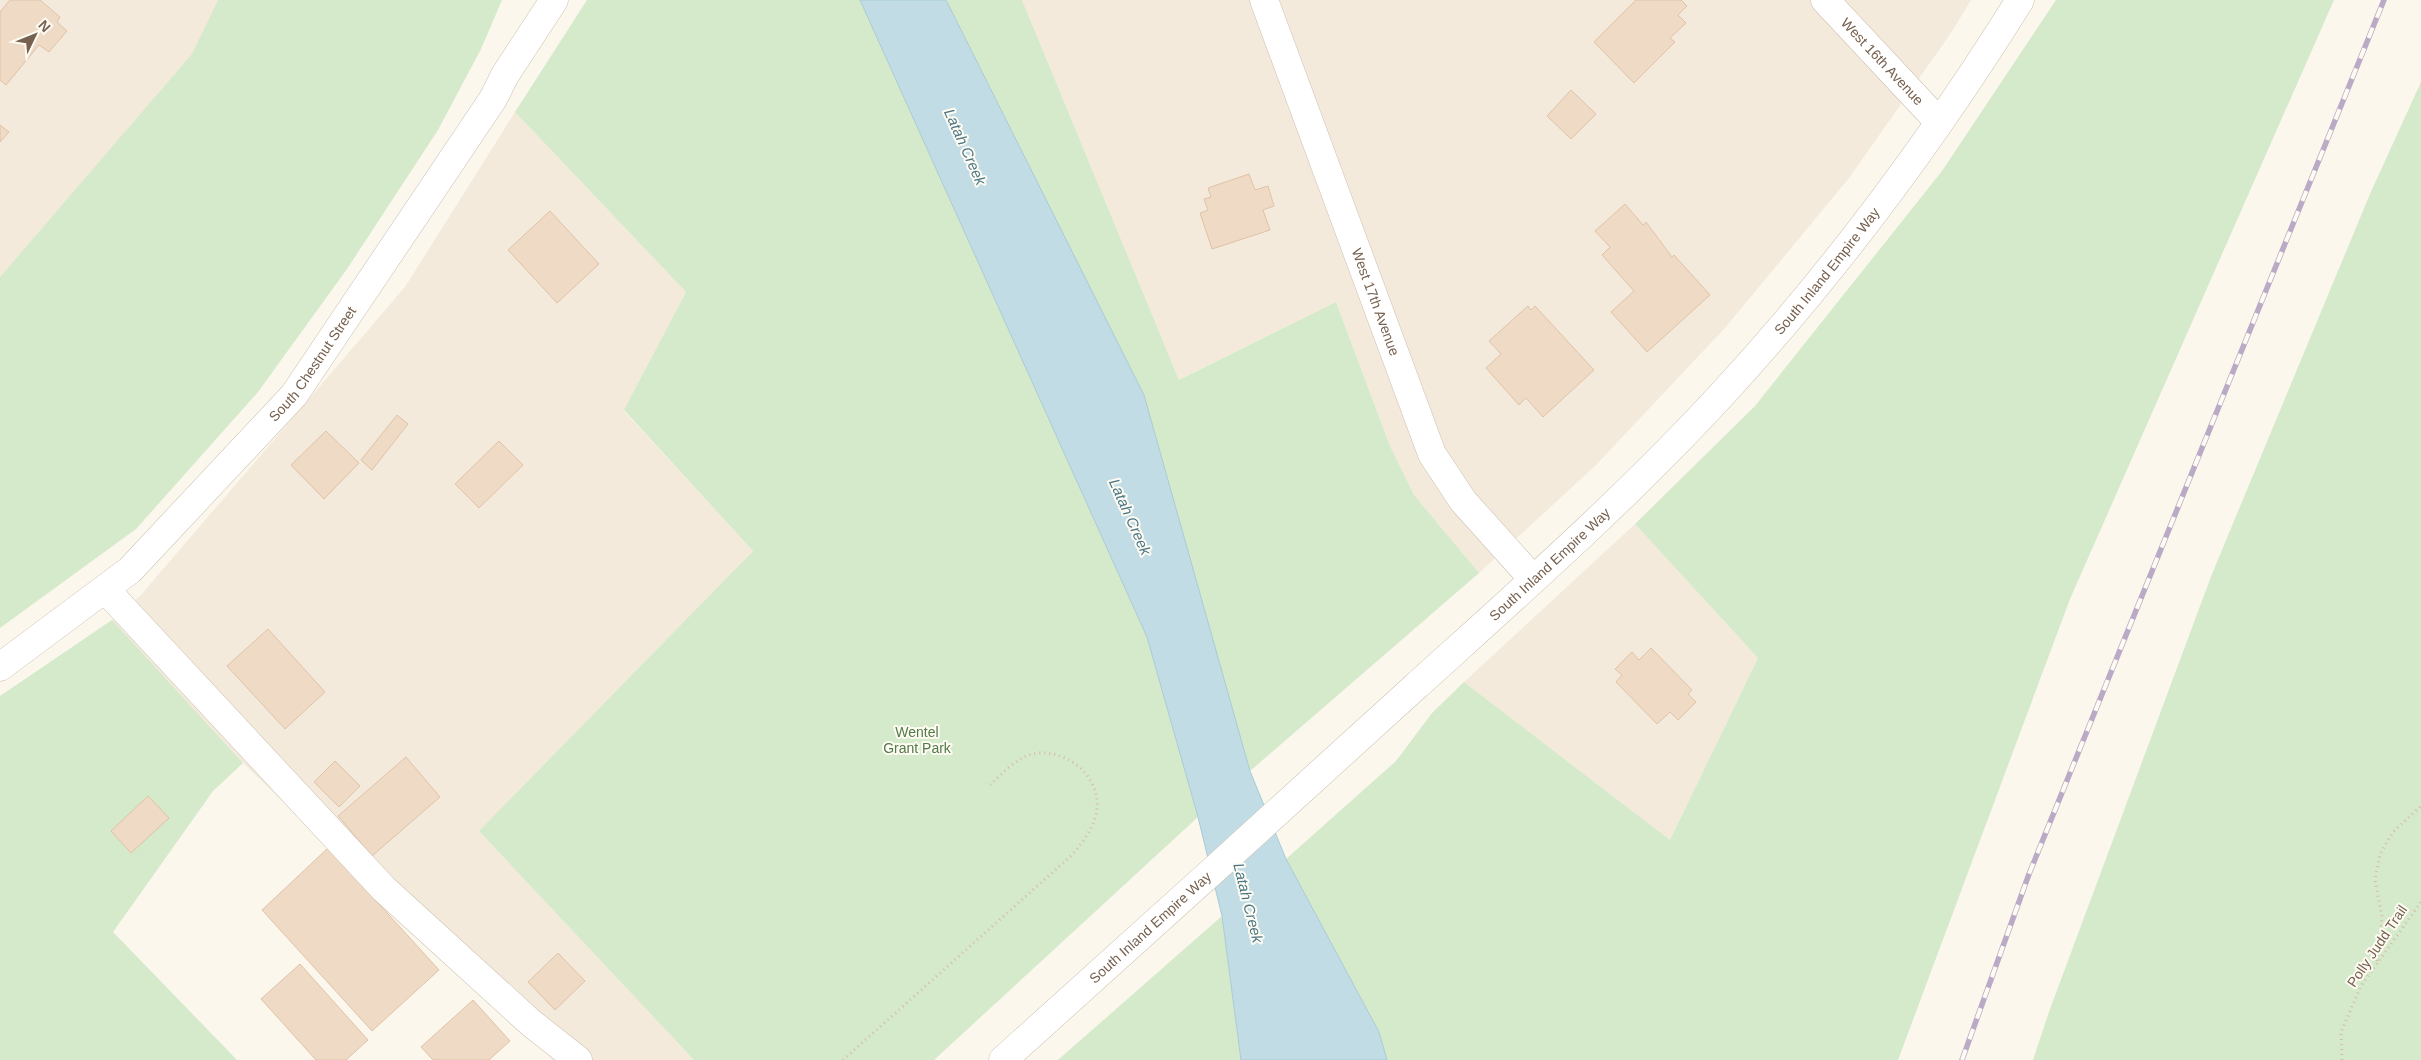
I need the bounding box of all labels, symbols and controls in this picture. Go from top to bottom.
north arrow [10,10,60,60]
street label: West 16th Avenue [1838,15,1927,108]
text: N [35,17,54,35]
water label: Latah Creek [941,106,990,189]
street label: South Inland Empire Way [1771,204,1883,338]
street label: West 17th Avenue [1349,246,1403,358]
street label: South Chestnut Street [266,303,359,425]
water label: Latah Creek [1106,476,1155,559]
street label: South Inland Empire Way [1486,505,1613,624]
park label: Wentel Grant Park [883,724,952,756]
water label: Latah Creek [1230,861,1267,946]
street label: South Inland Empire Way [1086,868,1214,986]
street label: Polly Judd Trail [2344,902,2410,990]

